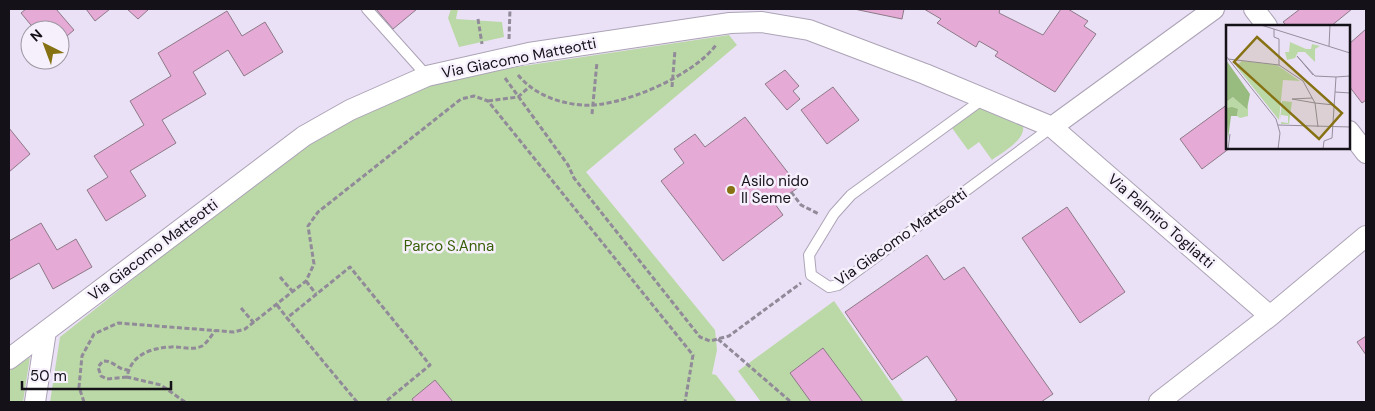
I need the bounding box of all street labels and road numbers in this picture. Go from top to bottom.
street label: Via Giacomo Matteotti [440,33,598,83]
street label: Via Palmiro Togliatti [1103,169,1219,273]
street label: Via Giacomo Matteotti [831,184,971,290]
street label: Via Giacomo Matteotti [84,195,222,305]

